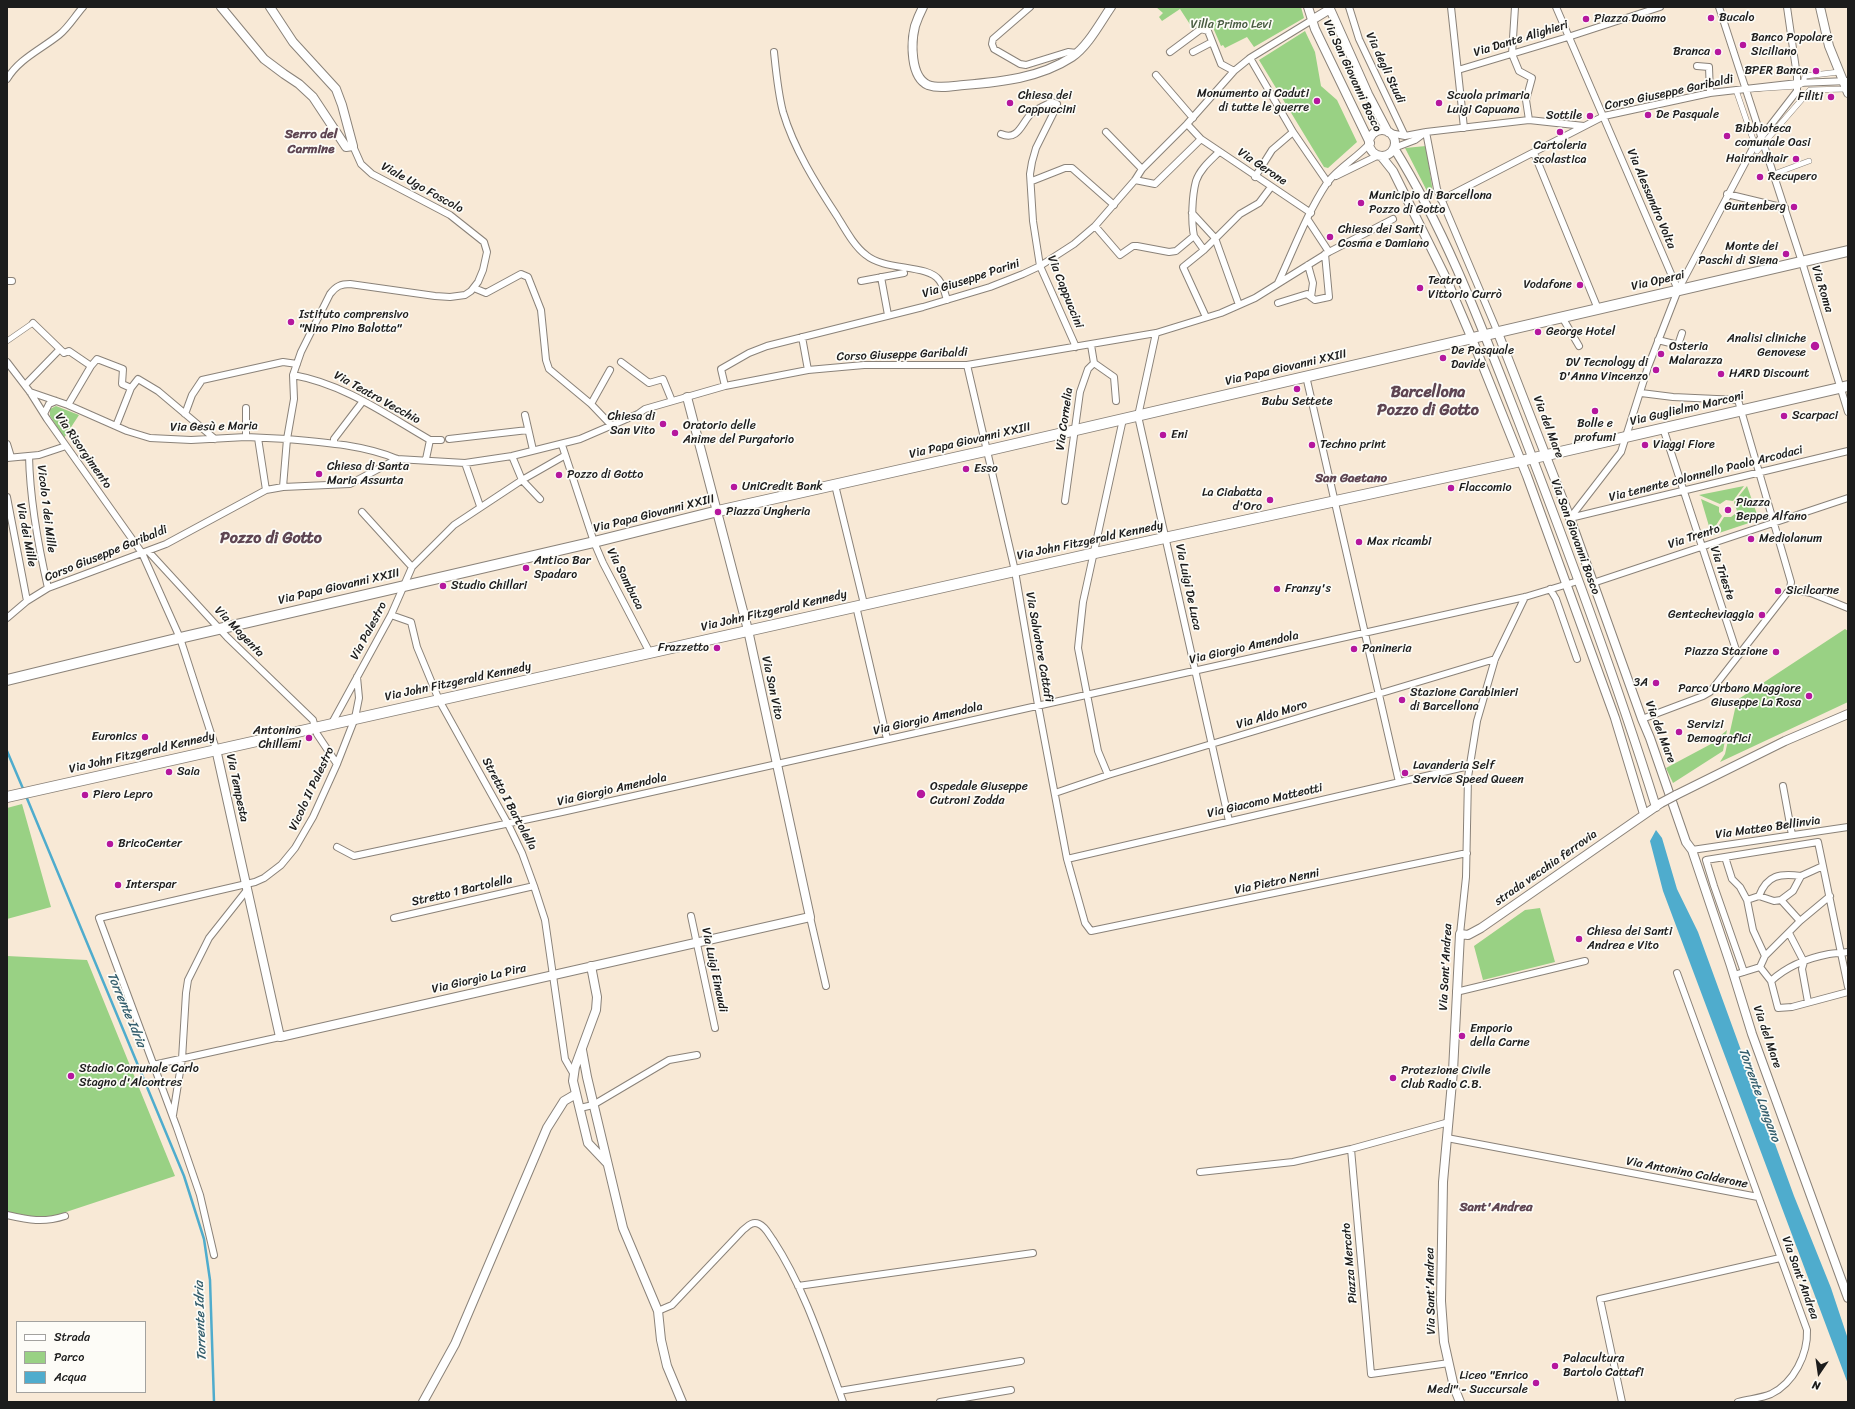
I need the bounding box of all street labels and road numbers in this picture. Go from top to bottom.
street label: Via San Giovanni Bosco [1320,18,1384,134]
street label: Via Dante Alighieri [1472,18,1570,60]
street label: Via degli Studi [1362,30,1408,106]
street label: Corso Giuseppe Garibaldi [1603,72,1735,114]
street label: Via Gerone [1235,145,1289,189]
street label: Via Alessandro Volta [1623,147,1679,251]
street label: Viale Ugo Foscolo [378,159,466,217]
street label: Via Cappuccini [1044,253,1086,331]
street label: Via Giuseppe Parini [921,256,1021,302]
street label: Via Roma [1808,264,1836,314]
street label: Via Operai [1630,268,1686,294]
street label: Corso Giuseppe Garibaldi [836,346,968,364]
street label: Via Papa Giovanni XXIII [1224,347,1348,389]
street label: Via Teatro Vecchio [331,368,423,428]
street label: Via Cornelia [1053,387,1077,451]
street label: Via Guglielmo Marconi [1629,389,1745,429]
street label: Via del Mare [1530,394,1566,460]
street label: Via Risorgimento [52,410,114,492]
street label: Via Gesù e Maria [170,419,258,435]
street label: Via Papa Giovanni XXIII [908,420,1032,462]
street label: Via tenente colonnello Paolo Arcodaci [1608,443,1804,505]
street label: Vicolo 1 dei Mille [33,464,59,554]
street label: Via San Giovanni Bosco [1547,477,1603,597]
street label: Via Papa Giovanni XXIII [592,492,716,536]
street label: Via dei Mille [13,502,39,568]
street label: Via John Fitzgerald Kennedy [1016,518,1164,564]
street label: Via Trento [1666,522,1722,552]
street label: Corso Giuseppe Garibaldi [43,523,169,585]
street label: Via Luigi De Luca [1172,543,1204,631]
street label: Via Trieste [1707,544,1737,602]
street label: Via Sambuca [603,546,647,612]
street label: Via Papa Giovanni XXIII [277,566,401,608]
street label: Via John Fitzgerald Kennedy [700,587,848,635]
street label: Via Salvatore Cattafi [1022,591,1056,703]
street label: Via Palestro [348,599,390,663]
street label: Via Magenta [211,604,267,660]
street label: Via Giorgio Amendola [1188,628,1300,668]
street label: Via San Vito [758,655,786,721]
street label: Via John Fitzgerald Kennedy [384,659,532,705]
street label: Via Aldo Moro [1235,697,1309,733]
street label: Via Giorgio Amendola [872,699,984,739]
street label: Via del Mare [1642,699,1678,765]
street label: Via John Fitzgerald Kennedy [68,729,216,777]
street label: Vicolo II Palestro [286,745,338,833]
street label: Via Tempesta [223,753,251,823]
street label: Stretto I Bartolella [479,755,539,853]
street label: Via Giorgio Amendola [556,770,668,810]
street label: Via Giacomo Matteotti [1206,781,1324,821]
street label: Via Matteo Bellinvia [1715,814,1821,842]
street label: strada vecchia ferrovia [1492,827,1600,909]
street label: Via Pietro Nenni [1233,866,1321,898]
street label: Stretto 1 Bartolella [410,872,514,910]
street label: Via Sant'Andrea [1437,923,1455,1011]
street label: Via Luigi Einaudi [698,926,730,1014]
street label: Via Giorgio La Pira [431,961,527,997]
street label: Via del Mare [1750,1004,1784,1070]
street label: Via Antonino Calderone [1625,1154,1749,1192]
street label: Piazza Mercato [1339,1222,1361,1304]
street label: Via Sant'Andrea [1778,1235,1822,1321]
street label: Via Sant'Andrea [1423,1247,1439,1335]

